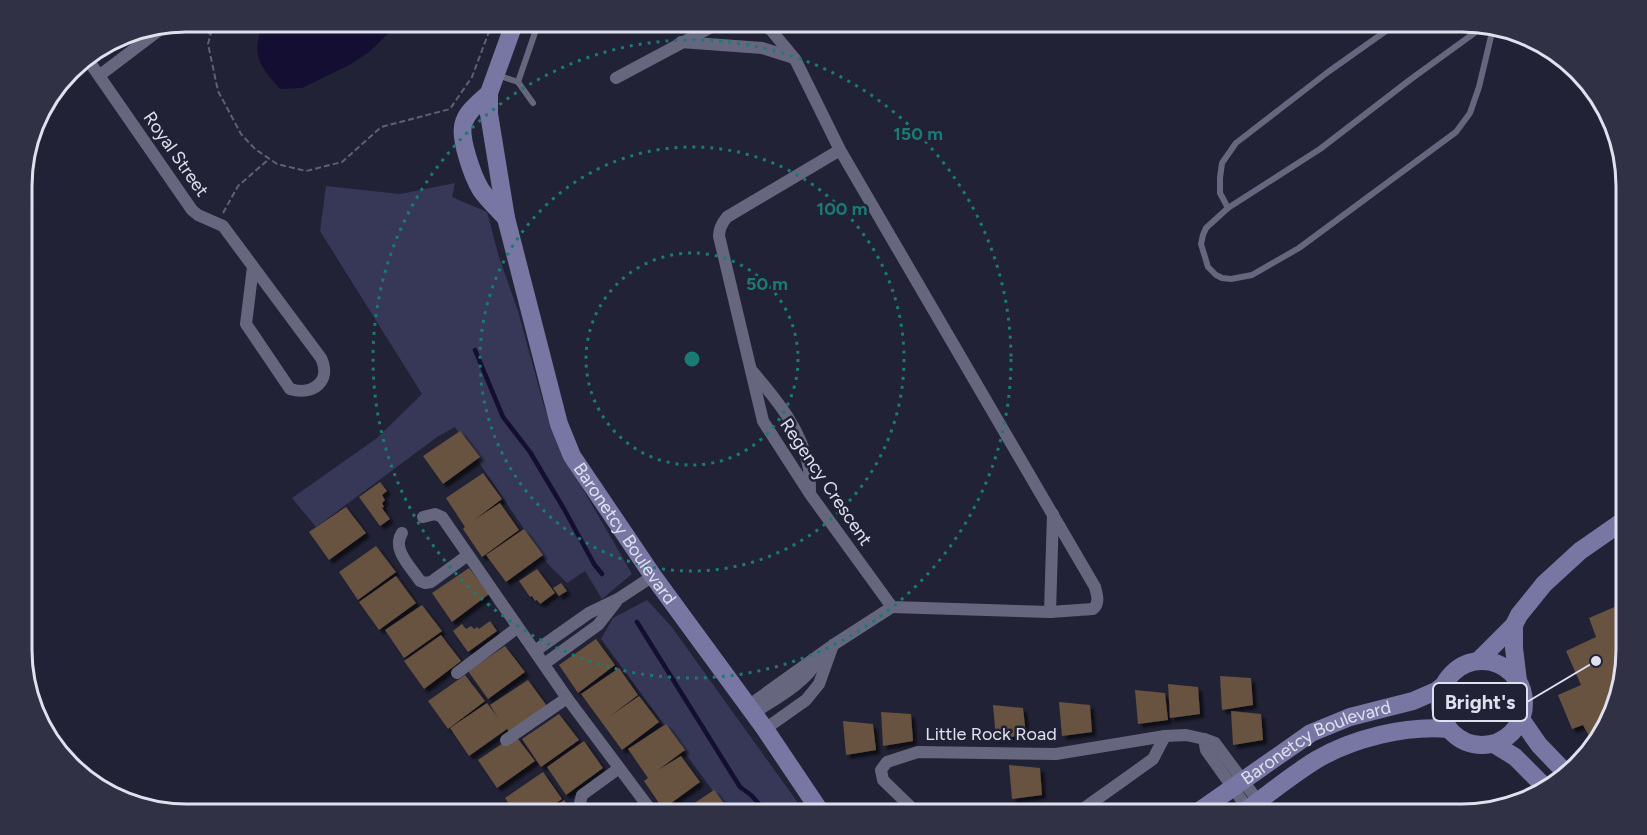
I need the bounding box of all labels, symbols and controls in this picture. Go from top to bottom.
street label: Royal Street [139,107,213,201]
text: 150 m [893,123,943,145]
text: 100 m [817,198,867,220]
text: 50 m [746,273,788,295]
centre of rings [682,349,702,369]
street label: Regency Crescent [775,414,877,550]
street label: Baronetcy Boulevard [569,458,681,609]
callout: Bright's [1433,683,1527,721]
text: Bright's [1445,690,1515,714]
street label: Baronetcy Boulevard [1237,696,1393,789]
street label: Little Rock Road [925,723,1057,745]

